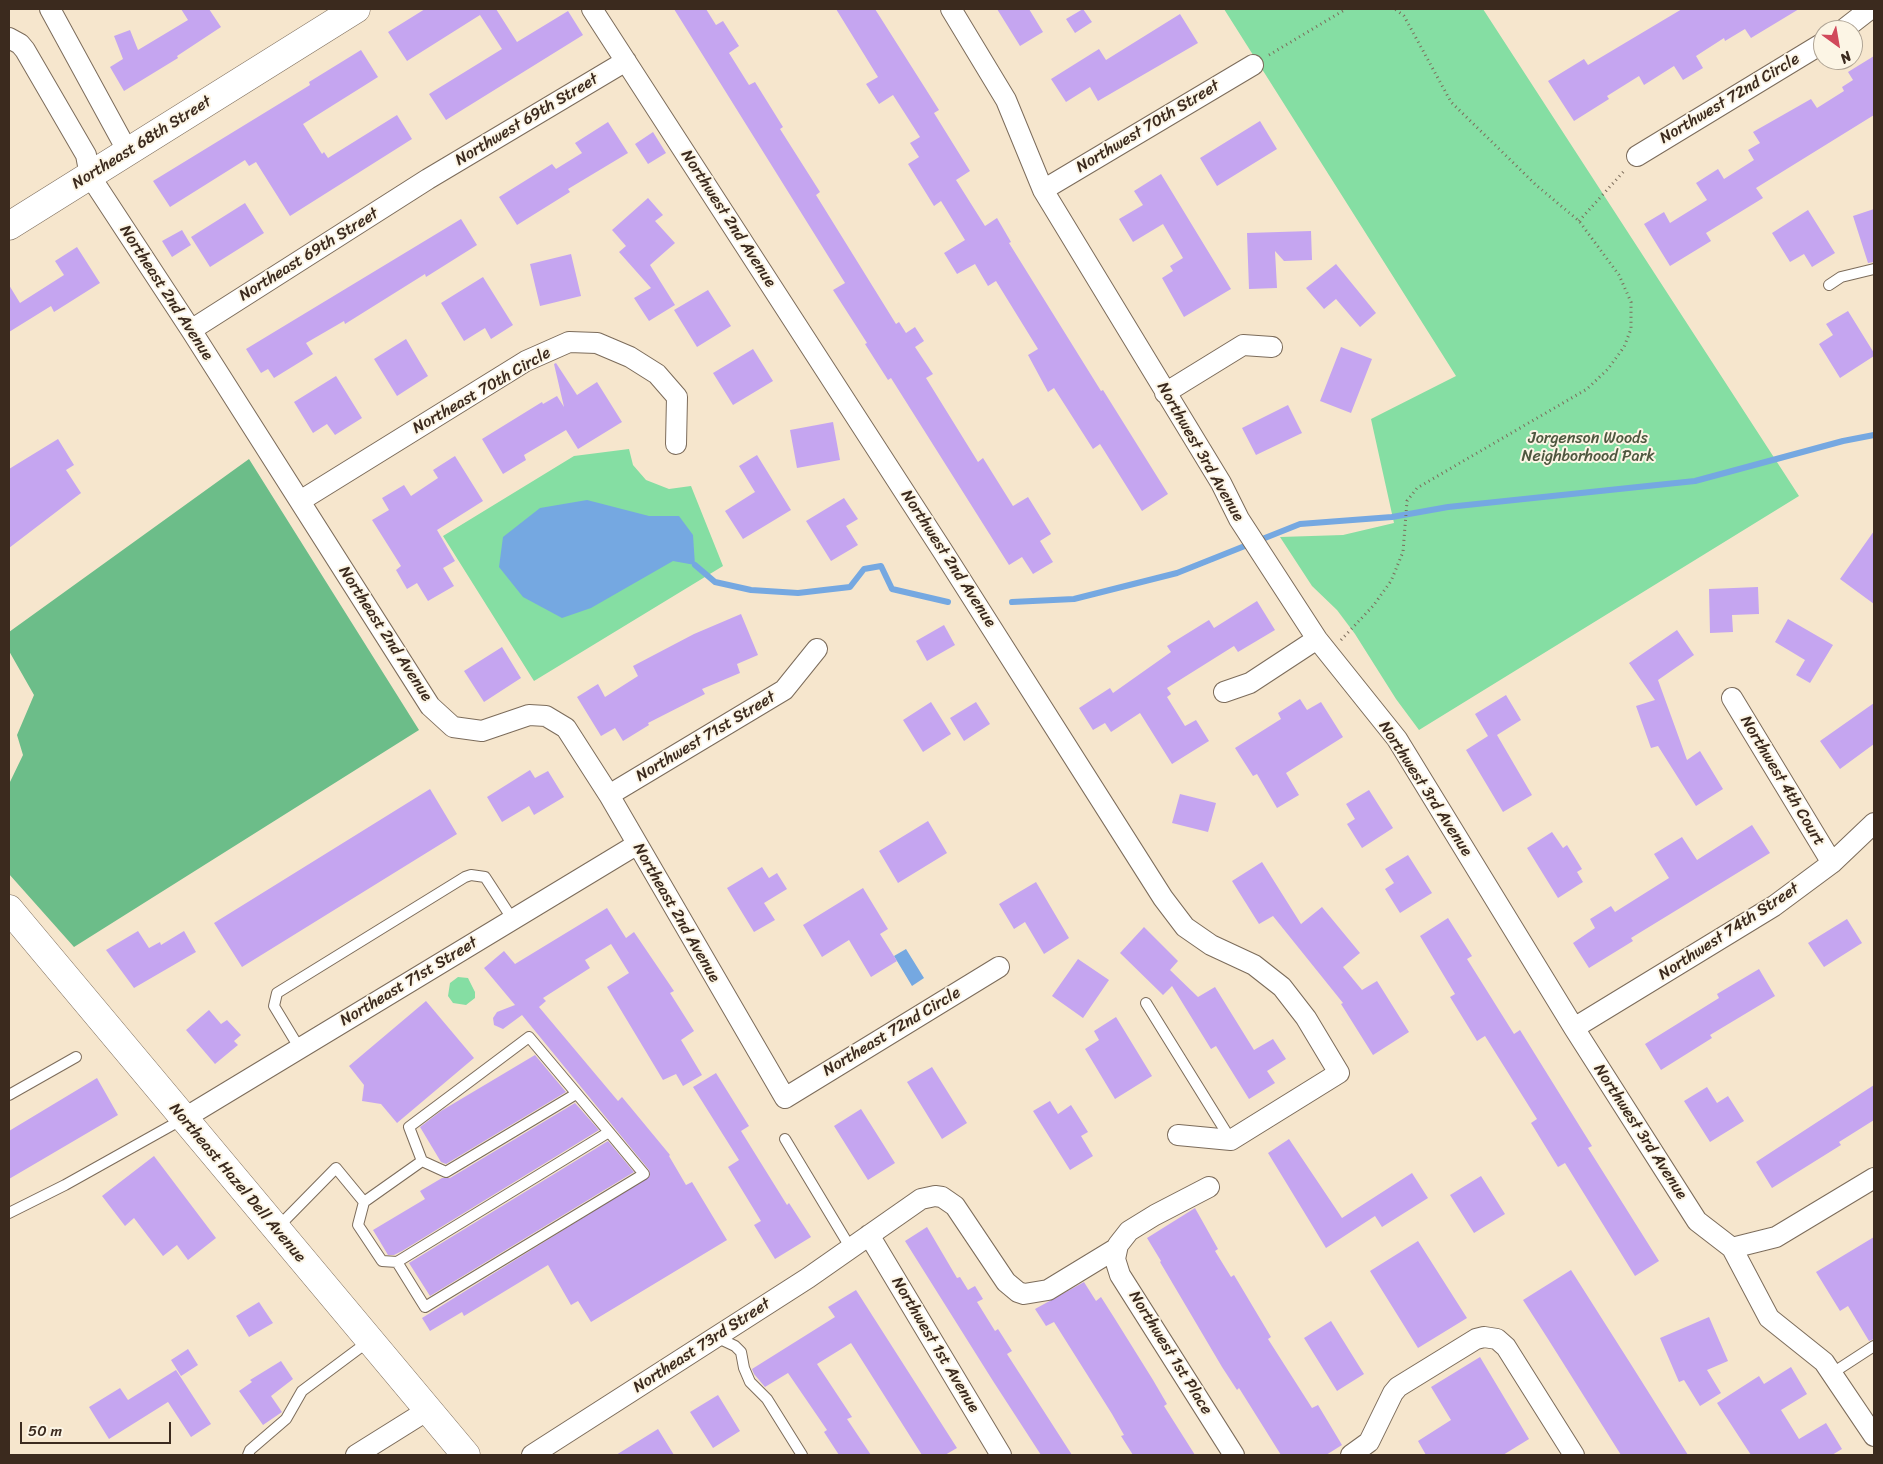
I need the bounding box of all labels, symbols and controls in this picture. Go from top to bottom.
north arrow [1813,20,1863,70]
text: N [1835,44,1856,70]
street label: Northwest 72nd Circle [1657,50,1803,148]
street label: Northwest 69th Street [452,70,602,170]
street label: Northwest 70th Street [1073,77,1223,177]
street label: Northeast 68th Street [69,92,215,194]
street label: Northwest 2nd Avenue [676,147,780,291]
street label: Northeast 69th Street [236,204,382,306]
street label: Northeast 2nd Avenue [115,222,217,364]
street label: Northeast 70th Circle [409,344,555,438]
street label: Northwest 3rd Avenue [1152,379,1248,525]
park label: Jorgenson Woods Neighborhood Park [1521,429,1655,467]
street label: Northwest 2nd Avenue [896,487,1000,631]
street label: Northeast 2nd Avenue [334,563,436,705]
street label: Northwest 71st Street [633,688,779,786]
street label: Northwest 4th Court [1736,713,1828,849]
street label: Northwest 3rd Avenue [1374,718,1476,860]
street label: Northeast 2nd Avenue [628,840,724,986]
street label: Northwest 74th Street [1655,879,1803,985]
street label: Northeast 71st Street [337,933,481,1031]
street label: Northeast 72nd Circle [820,983,964,1081]
street label: Northwest 3rd Avenue [1589,1061,1691,1203]
street label: Northeast Hazel Dell Avenue [165,1099,309,1267]
street label: Northwest 1st Avenue [887,1274,983,1416]
street label: Northwest 1st Place [1124,1288,1216,1418]
street label: Northeast 73rd Street [630,1295,774,1397]
scale bar [22,1412,174,1444]
text: 50 m [28,1418,62,1444]

